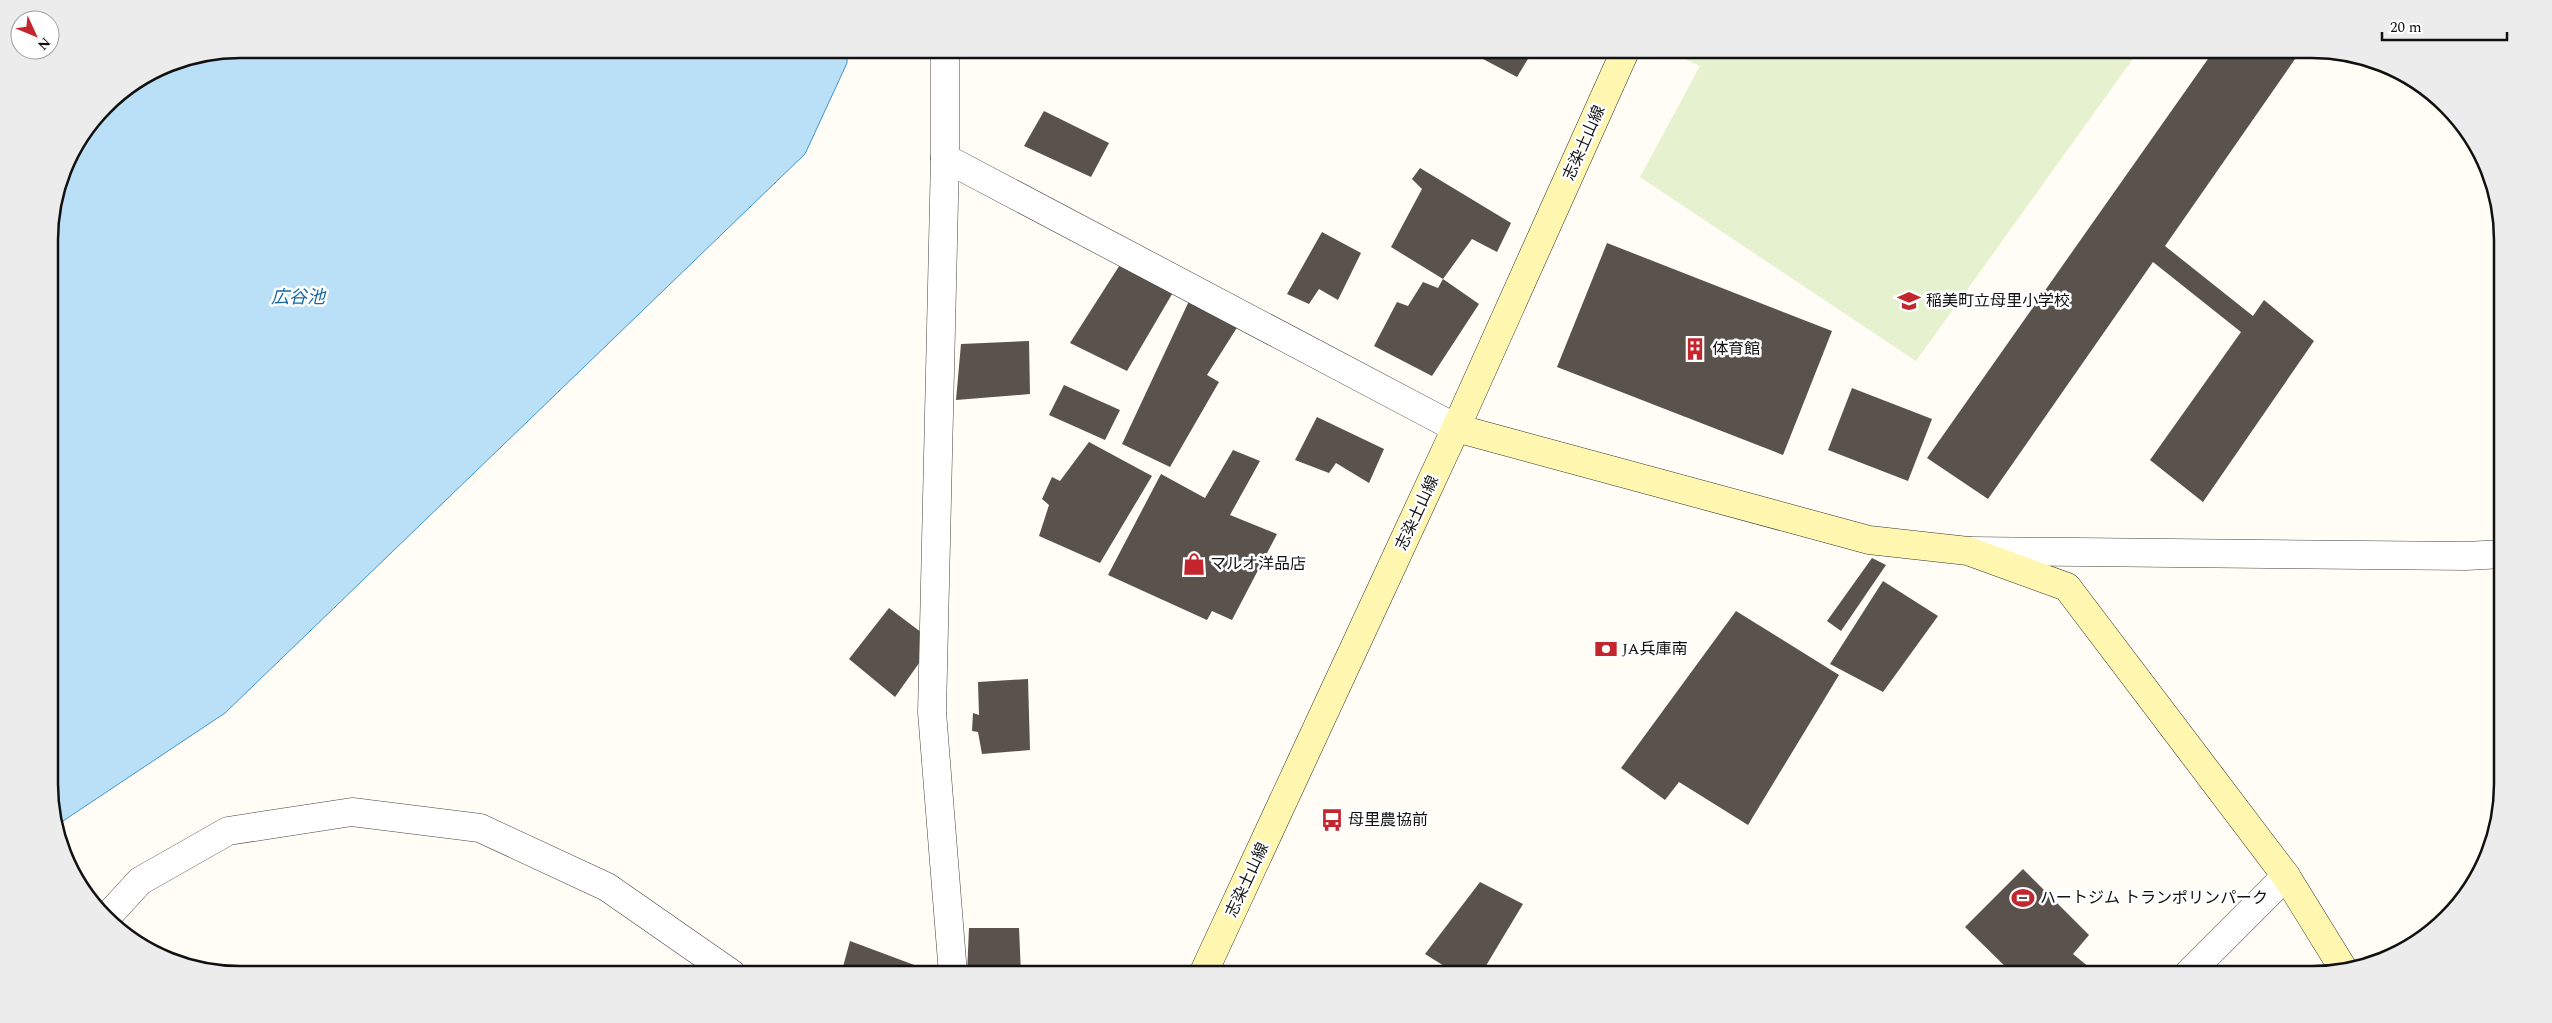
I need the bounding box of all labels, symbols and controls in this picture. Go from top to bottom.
north arrow [10,10,60,60]
scale bar [2382,10,2507,42]
text: 20 m [2390,16,2422,39]
text: N [32,32,56,55]
street label: 志染土山線 [1557,102,1611,184]
water label: 広谷池 [271,284,327,311]
school or university icon: 稲美町立母里小学校 [1896,288,1922,314]
place label: 稲美町立母里小学校 [1926,289,2070,313]
building icon: 体育館 [1682,336,1708,362]
place label: 体育館 [1712,337,1760,361]
street label: 志染土山線 [1389,472,1445,554]
shop icon: マルオ洋品店 [1181,551,1207,577]
place label: マルオ洋品店 [1210,552,1306,576]
bank icon: JA兵庫南 [1593,636,1619,662]
place label: JA兵庫南 [1622,637,1688,661]
bus stop icon: 母里農協前 [1319,807,1345,833]
place label: 母里農協前 [1348,808,1428,832]
street label: 志染土山線 [1219,839,1275,921]
sports icon: ハートジム トランポリンパーク [2010,885,2036,911]
place label: ハートジム トランポリンパーク [2040,886,2268,910]

